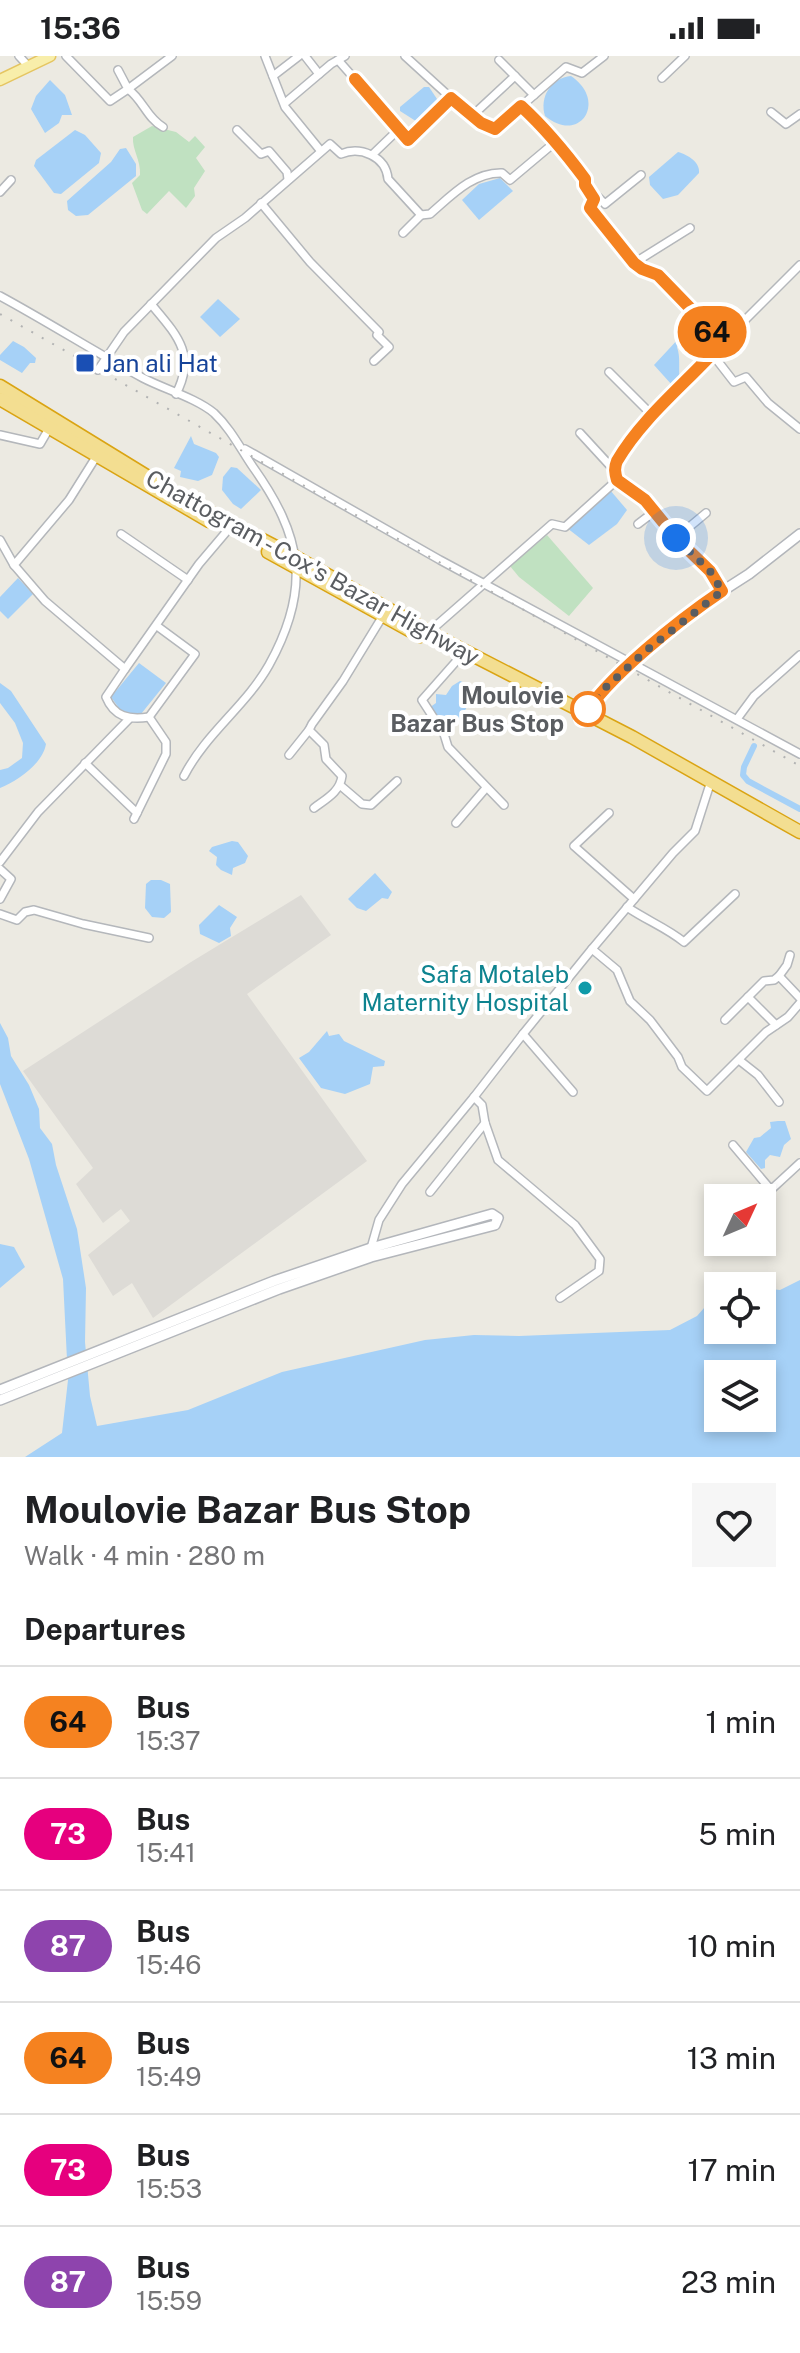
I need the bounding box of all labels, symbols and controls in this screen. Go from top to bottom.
text: 15:36 [40,10,121,46]
line badge: 64 [676,306,748,358]
text: 64 [694,315,730,348]
place label: Jan ali Hat [103,349,218,377]
marker: Jan ali Hat [74,352,96,374]
street label: Chattogram - Cox's Bazar Highway [141,463,485,671]
your location [656,518,696,558]
place label: Moulovie Bazar Bus Stop [390,681,564,737]
marker: Moulovie Bazar Bus Stop [571,692,605,726]
place label: Safa Motaleb Maternity Hospital [361,960,569,1016]
marker: Safa Motaleb Maternity Hospital [576,979,594,997]
north arrow [704,1184,776,1256]
map controls [704,1184,776,1432]
button: locate [704,1272,776,1344]
button: layers [704,1360,776,1432]
button: heart [692,1483,776,1567]
text: Moulovie Bazar Bus Stop [24,1487,471,1532]
text: Walk · 4 min · 280 m [24,1540,265,1571]
text: Departures [24,1611,186,1647]
text: Bus [136,1689,190,1725]
text: 1 min [706,1704,776,1740]
text: 64 [50,1705,86,1738]
text: 15:37 [136,1725,201,1756]
text: Bus [136,1801,190,1837]
text: 5 min [699,1816,776,1852]
text: 73 [50,1817,86,1850]
text: 15:41 [136,1837,196,1868]
text: Bus [136,1913,190,1949]
text: 10 min [687,1928,776,1964]
text: 87 [50,1929,86,1962]
text: 15:46 [136,1949,201,1980]
text: Bus [136,2025,190,2061]
text: 13 min [687,2040,776,2076]
text: 64 [50,2041,86,2074]
text: 15:49 [136,2061,202,2092]
text: Bus [136,2137,190,2173]
text: 17 min [688,2152,776,2188]
text: 73 [50,2153,86,2186]
text: 15:53 [136,2173,202,2204]
text: Bus [136,2249,190,2285]
text: 23 min [681,2264,776,2300]
text: 87 [50,2265,86,2298]
text: 15:59 [136,2285,202,2316]

